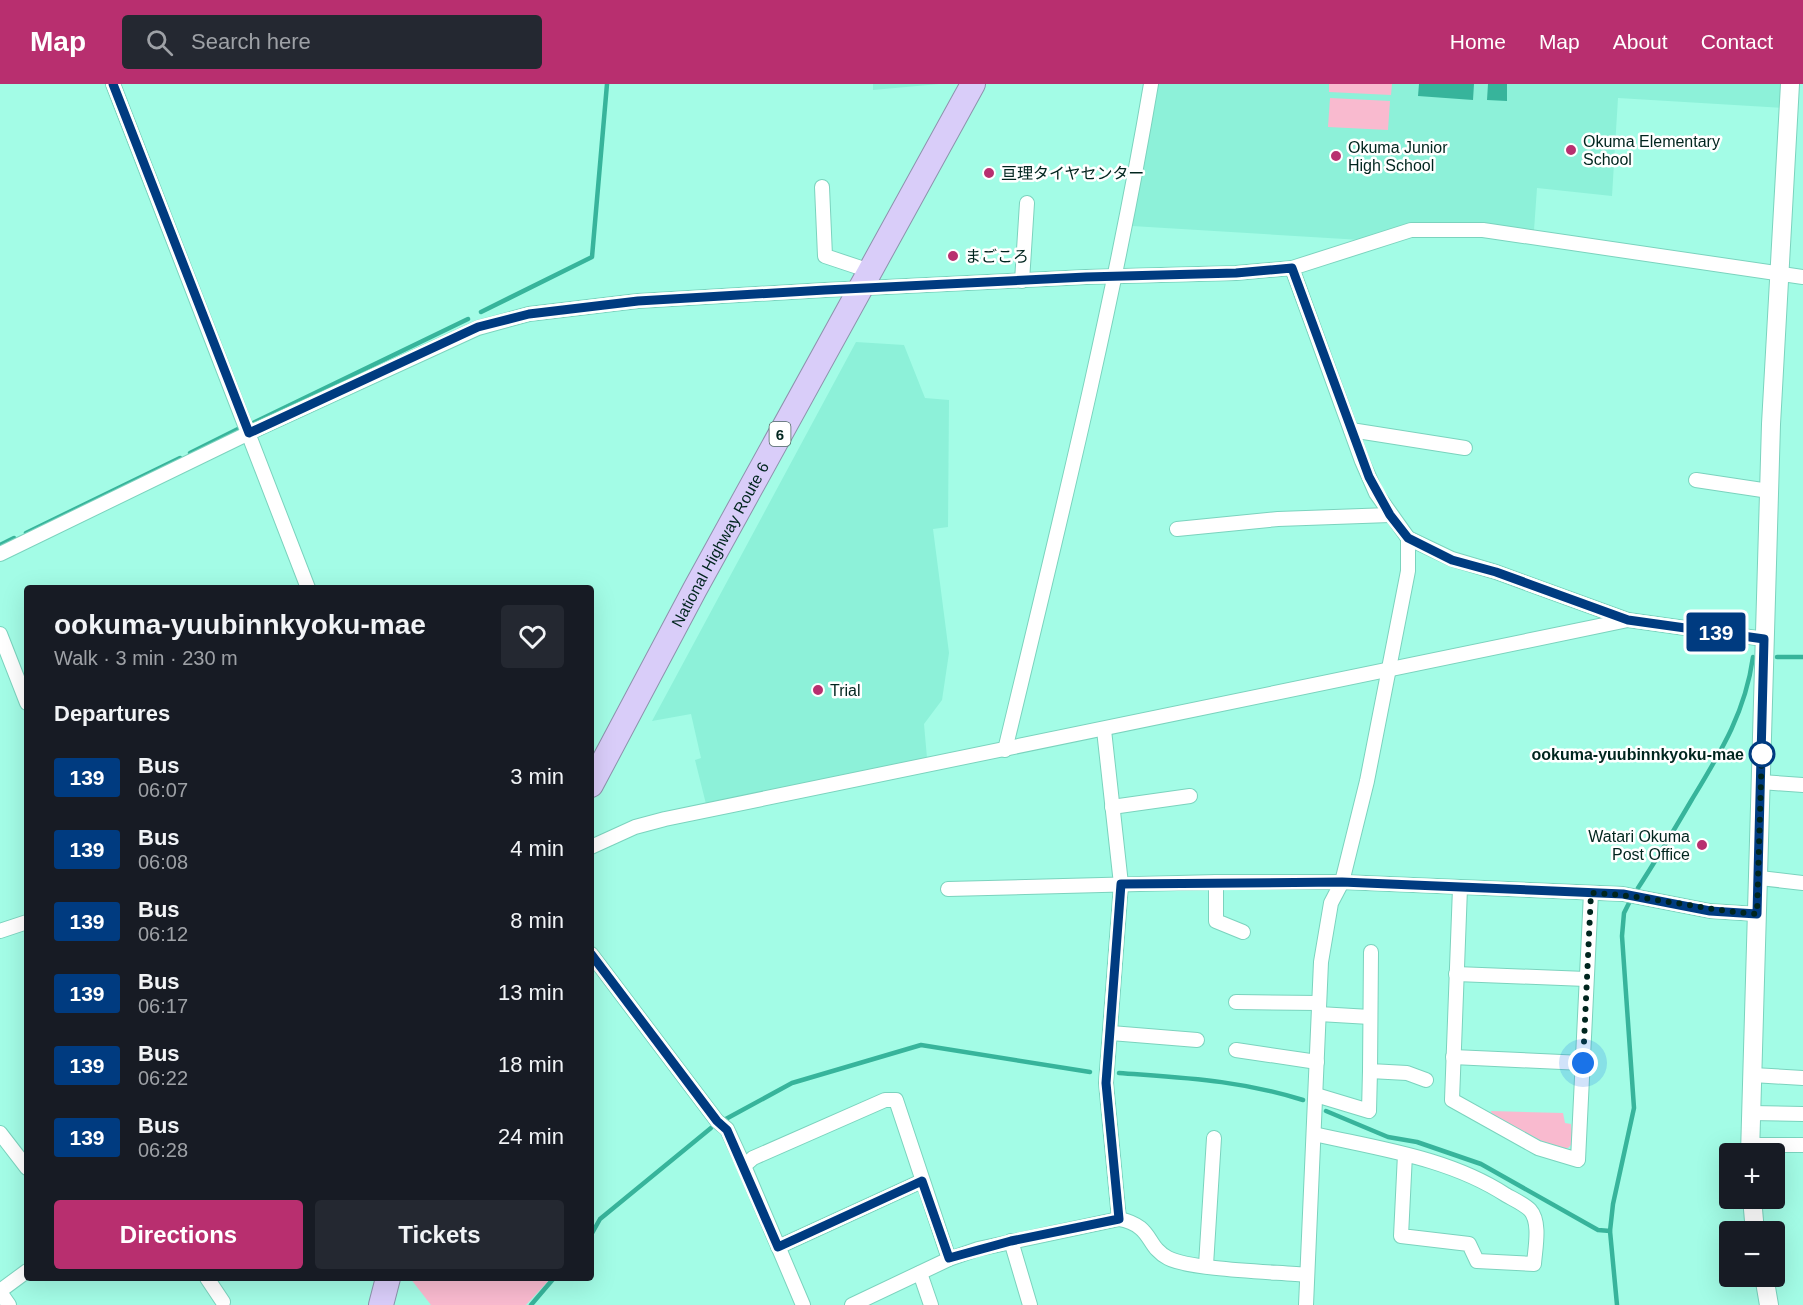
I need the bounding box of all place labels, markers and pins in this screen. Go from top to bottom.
place label: Okuma Elementary School [1583,133,1720,168]
place label: Okuma Junior High School [1348,139,1448,174]
marker: Okuma Elementary School [1564,143,1578,157]
marker: Okuma Junior High School [1329,149,1343,163]
place label: 亘理タイヤセンター [1001,165,1145,182]
marker: 亘理タイヤセンター [982,166,996,180]
place label: まごころ [965,248,1029,265]
marker: まごころ [946,249,960,263]
place label: Trial [830,682,861,699]
marker: Trial [811,683,825,697]
marker: ookuma-yuubinnkyoku-mae [1749,741,1775,767]
place label: ookuma-yuubinnkyoku-mae [1532,746,1744,763]
place label: Watari Okuma Post Office [1588,828,1690,863]
marker: Watari Okuma Post Office [1695,838,1709,852]

